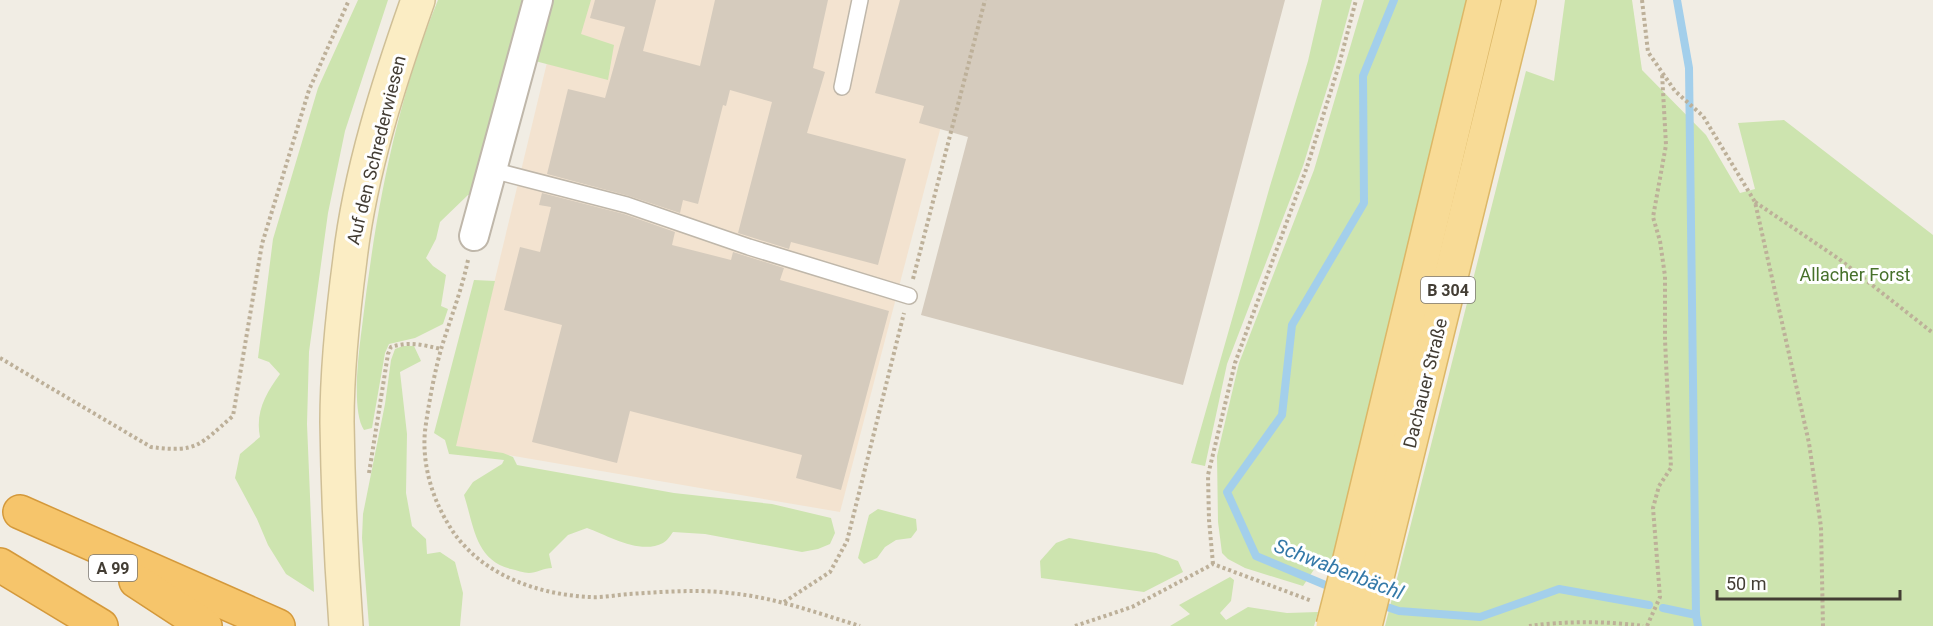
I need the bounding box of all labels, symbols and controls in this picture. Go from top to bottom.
street label: Auf den Schrederwiesen [342,53,410,247]
park label: Allacher Forst [1799,264,1911,285]
road number: B 304 [1421,277,1475,303]
street label: Dachauer Straße [1399,316,1451,450]
water label: Schwabenbächl [1271,533,1407,605]
road number: A 99 [89,555,137,581]
scale bar [1717,563,1900,601]
text: 50 m [1726,573,1766,594]

